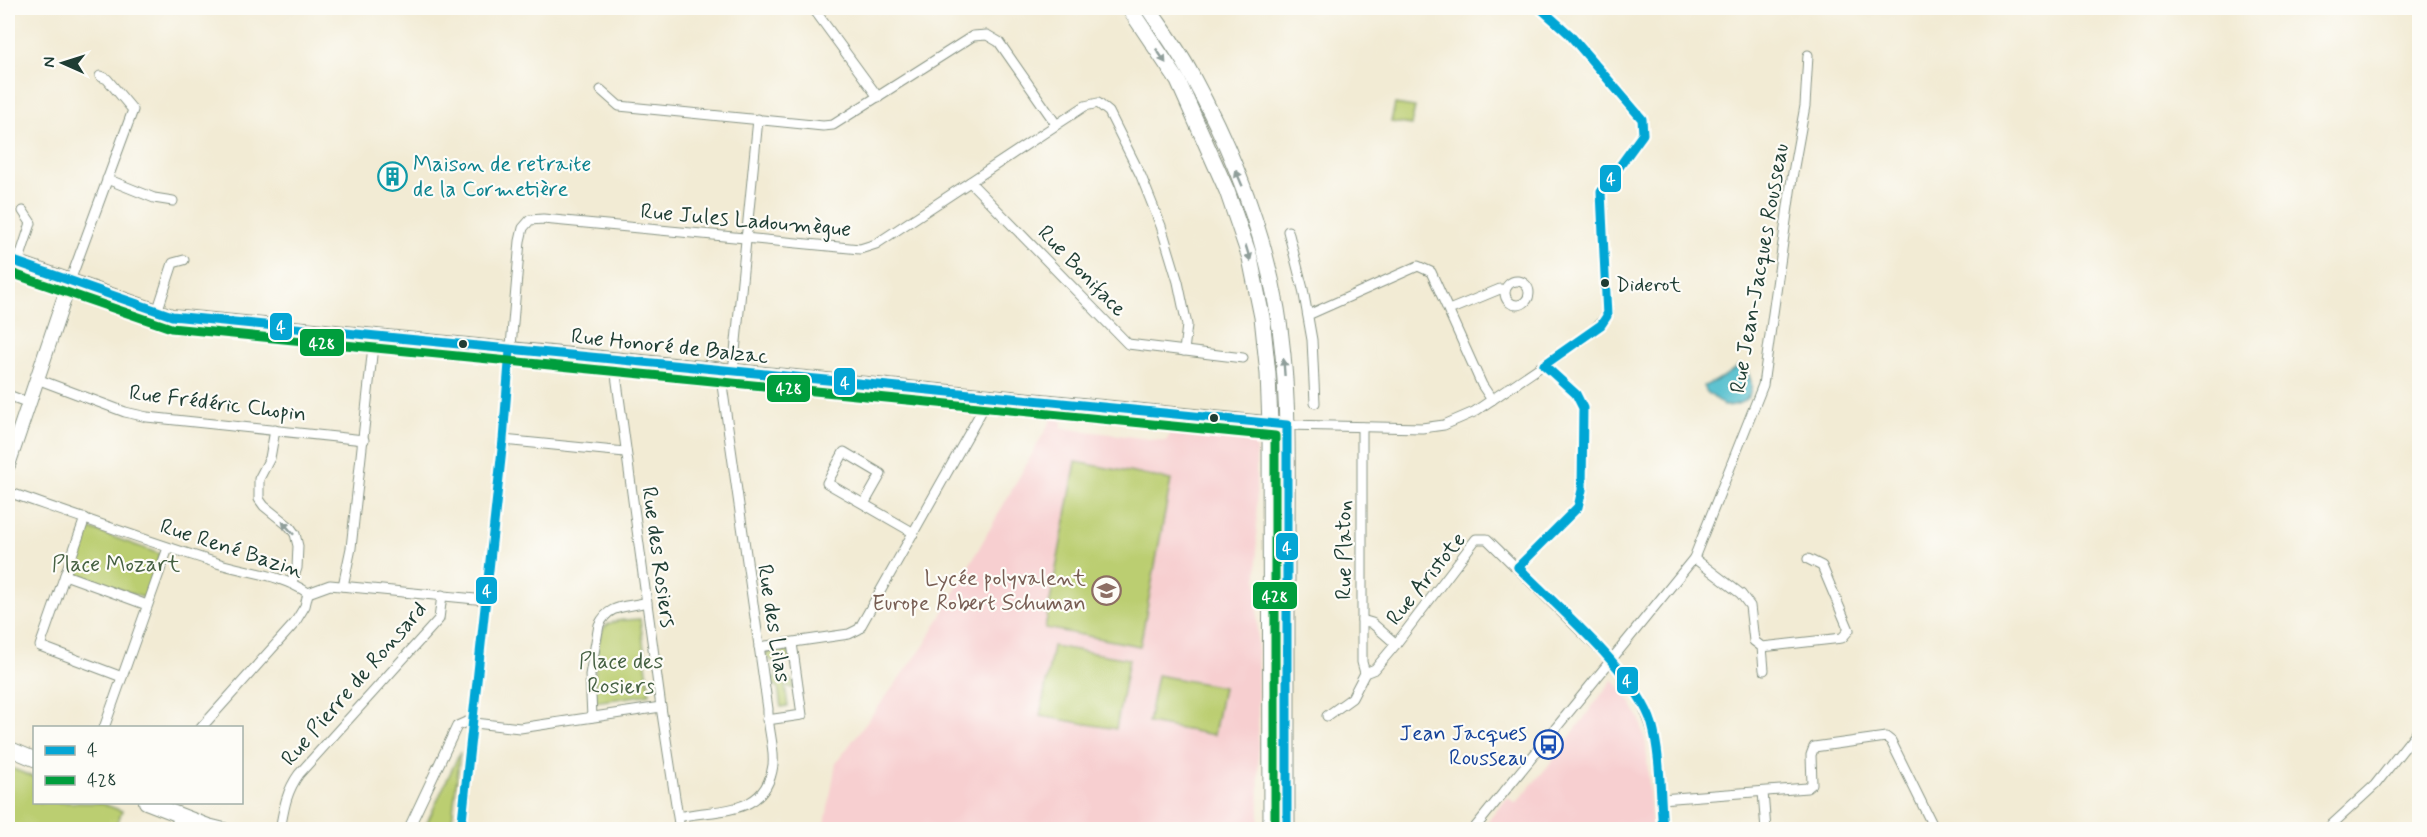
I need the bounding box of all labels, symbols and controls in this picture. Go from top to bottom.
north arrow [33,33,93,93]
one-way arrow [1155,48,1167,64]
text: N [39,56,60,68]
street label: Rue Jean-Jacques Rousseau [1724,141,1796,395]
place label: Maison de retraite de la Cormetière [413,151,591,204]
building icon: Maison de retraite de la Cormetière [376,160,408,192]
line badge: 4 [1599,164,1622,193]
one-way arrow [1234,169,1243,187]
text: 4 [1606,169,1616,190]
street label: Rue Jules Ladoumègue [639,198,852,245]
street label: Rue Boniface [1031,220,1132,323]
one-way arrow [1244,244,1253,262]
place label: Diderot [1616,272,1681,299]
marker: Diderot [1599,277,1611,289]
line badge: 4 [269,312,293,341]
text: 4 [276,317,286,338]
street label: Rue Honoré de Balzac [570,323,770,371]
line badge: 428 [299,328,345,357]
text: 428 [309,334,335,355]
unlabelled marker [457,338,469,350]
one-way arrow [1280,357,1289,376]
line badge: 4 [833,367,856,396]
text: 4 [840,373,850,394]
line badge: 428 [766,374,811,403]
street label: Rue Frédéric Chopin [128,379,308,429]
text: 428 [776,379,802,400]
unlabelled marker [1208,412,1220,424]
street label: Rue des Rosiers [634,485,682,630]
street label: Rue Platon [1331,500,1359,600]
street label: Rue René Bazin [156,513,306,585]
one-way arrow [282,521,295,536]
street label: Rue Aristote [1381,527,1473,631]
line badge: 4 [1275,532,1299,561]
text: 4 [1282,538,1292,559]
park label: Place Mozart [52,551,180,579]
street label: Rue des Lilas [750,562,796,685]
place label: Lycée polyvalent Europe Robert Schuman [872,565,1086,618]
school or university icon: Lycée polyvalent Europe Robert Schuman [1091,574,1123,606]
line badge: 4 [475,576,498,605]
text: 4 [482,581,492,602]
line badge: 428 [1252,581,1298,610]
text: 428 [1262,587,1288,608]
street label: Rue Pierre de Ronsard [275,596,434,772]
park label: Place des Rosiers [579,648,663,701]
line badge: 4 [1616,666,1639,695]
text: 4 [1622,671,1632,692]
place label: Jean Jacques Rousseau [1399,720,1527,773]
legend [33,726,243,804]
bus stop icon: Jean Jacques Rousseau [1532,729,1564,761]
text: 4 [87,739,97,763]
text: 428 [87,769,117,793]

